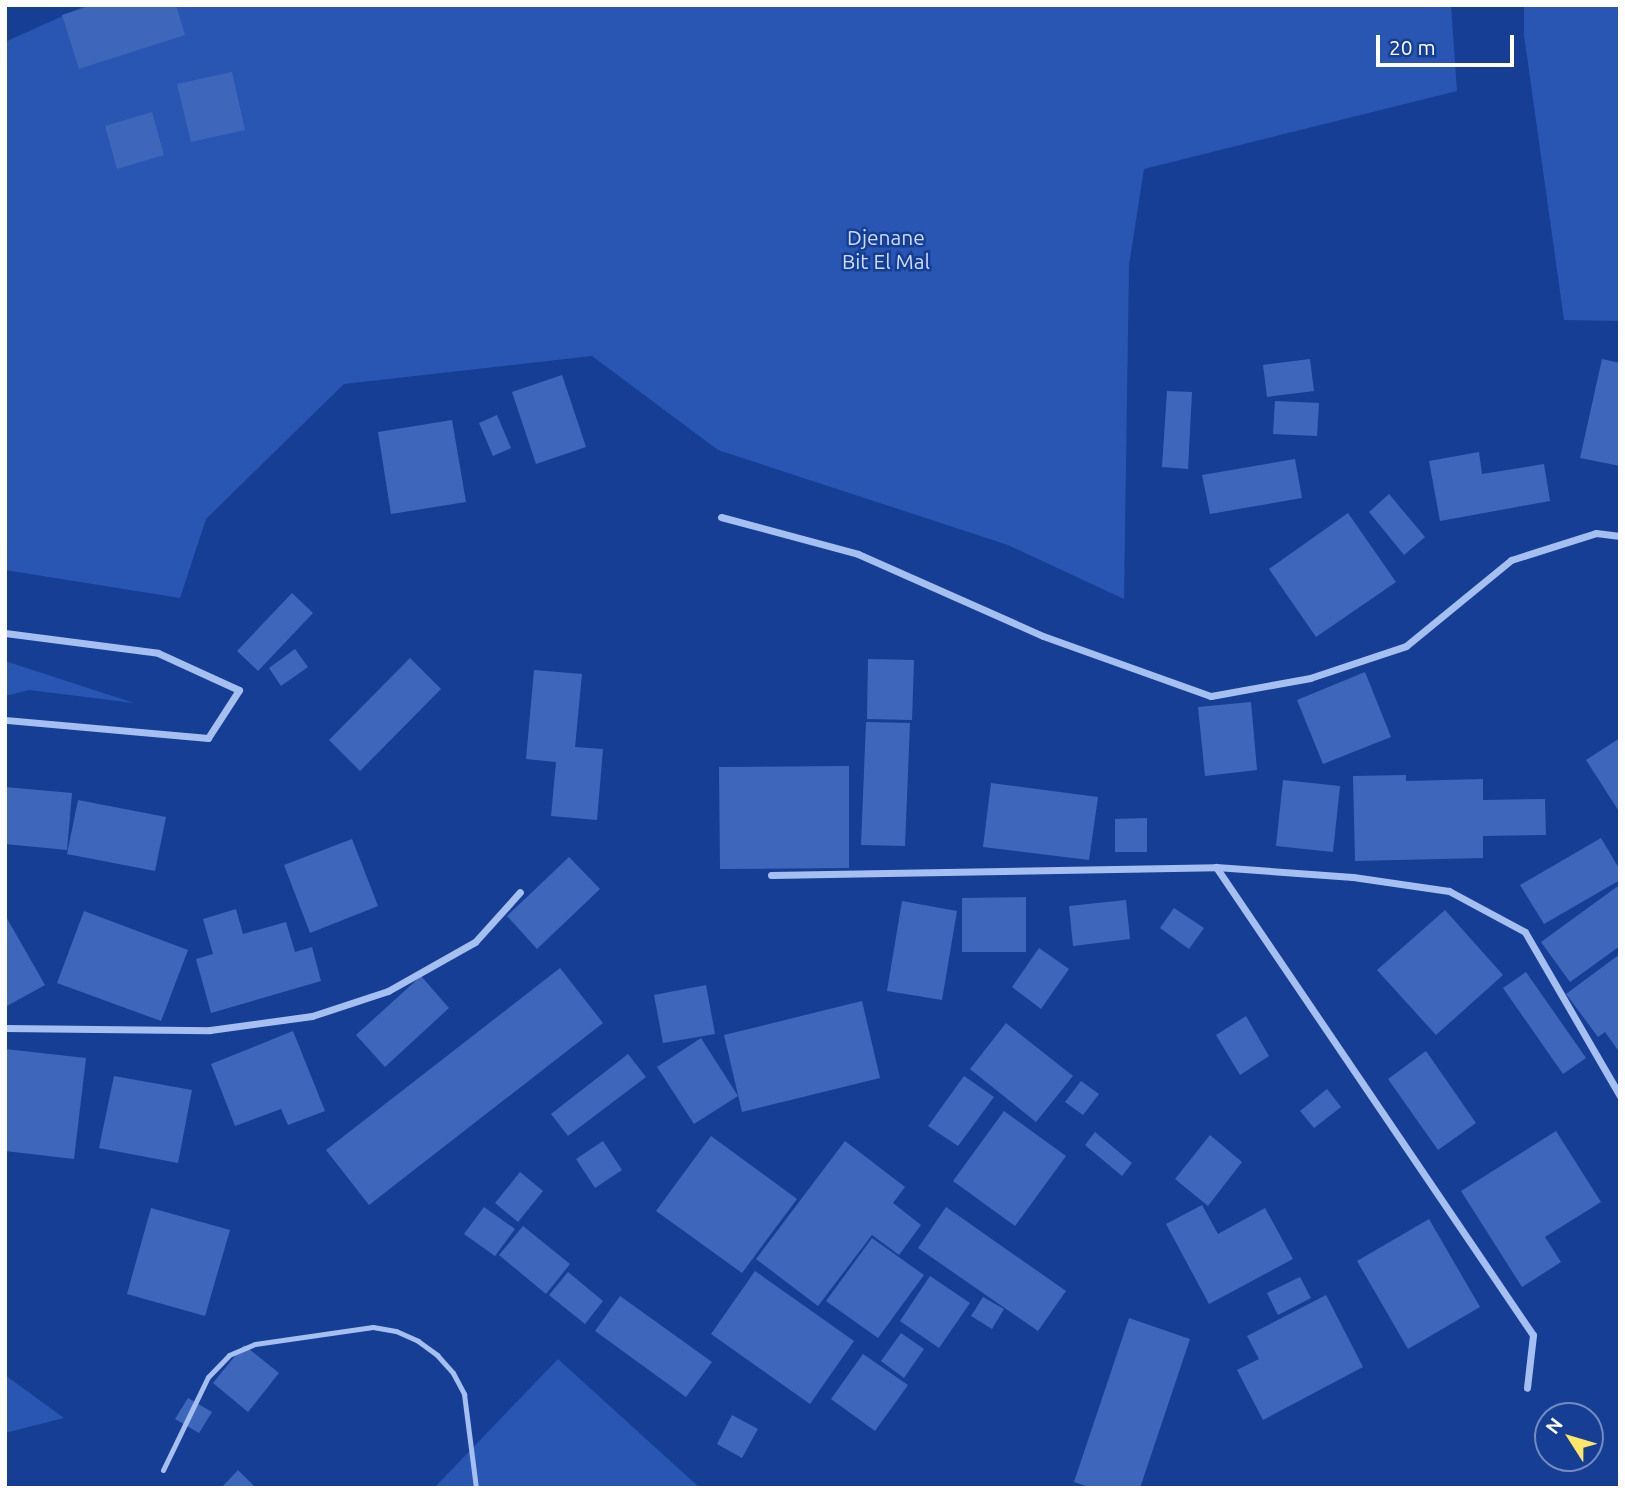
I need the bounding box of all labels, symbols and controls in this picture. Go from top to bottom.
scale bar [1380,21,1518,65]
text: 20 m [1389,35,1436,59]
park label: Djenane Bit El Mal [842,224,930,274]
north arrow [1534,1402,1604,1472]
text: N [1541,1413,1567,1438]

